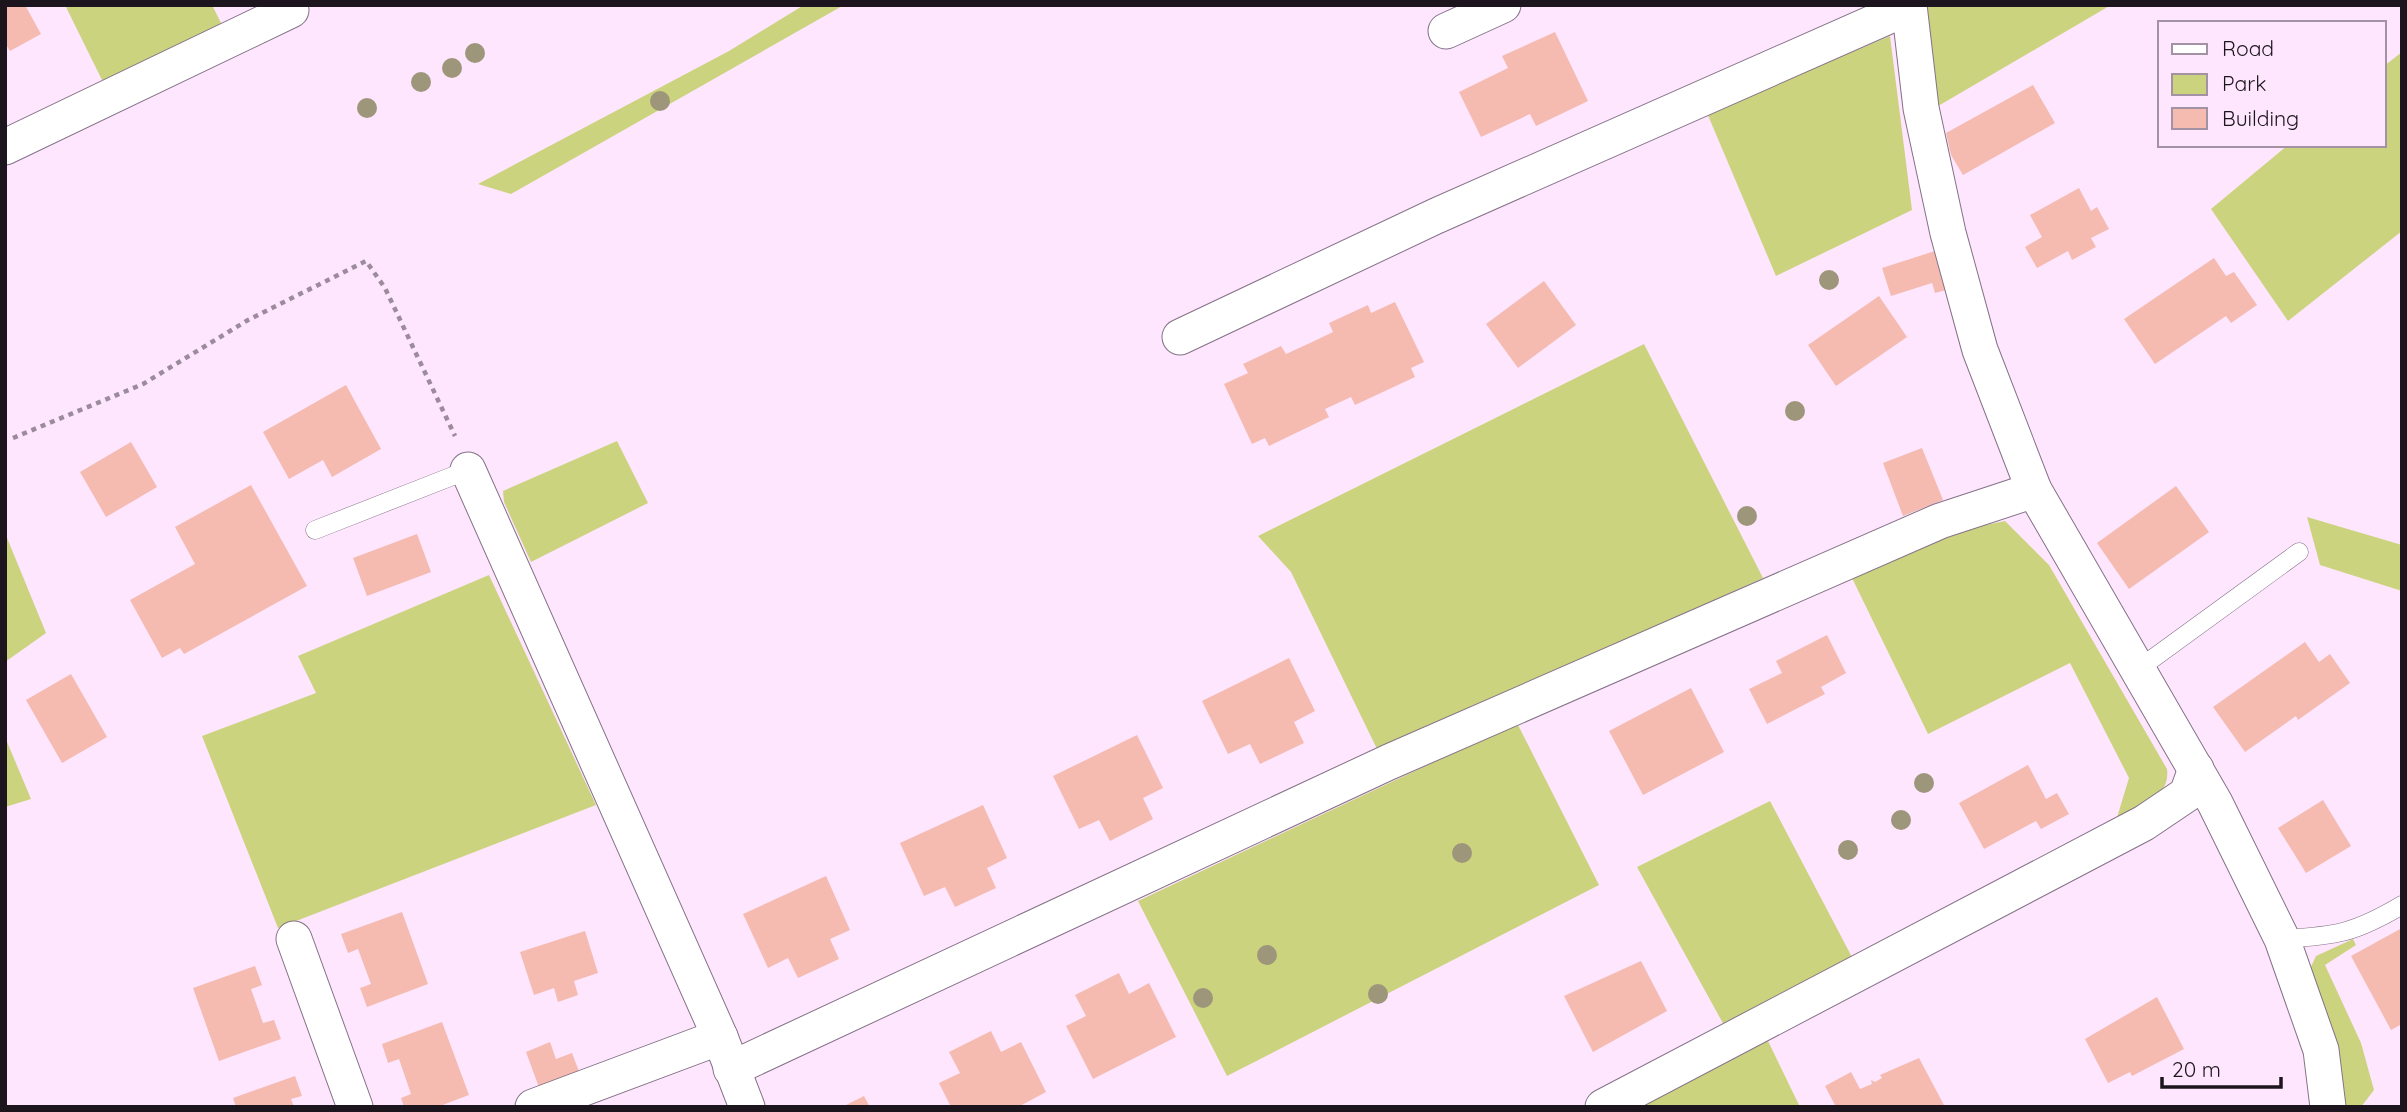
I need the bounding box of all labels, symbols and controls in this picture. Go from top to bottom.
legend [2158,21,2386,147]
text: Road [2222,35,2274,61]
text: Park [2222,70,2266,96]
text: Building [2222,105,2299,131]
scale bar [2162,1046,2281,1090]
text: 20 m [2172,1056,2221,1082]

